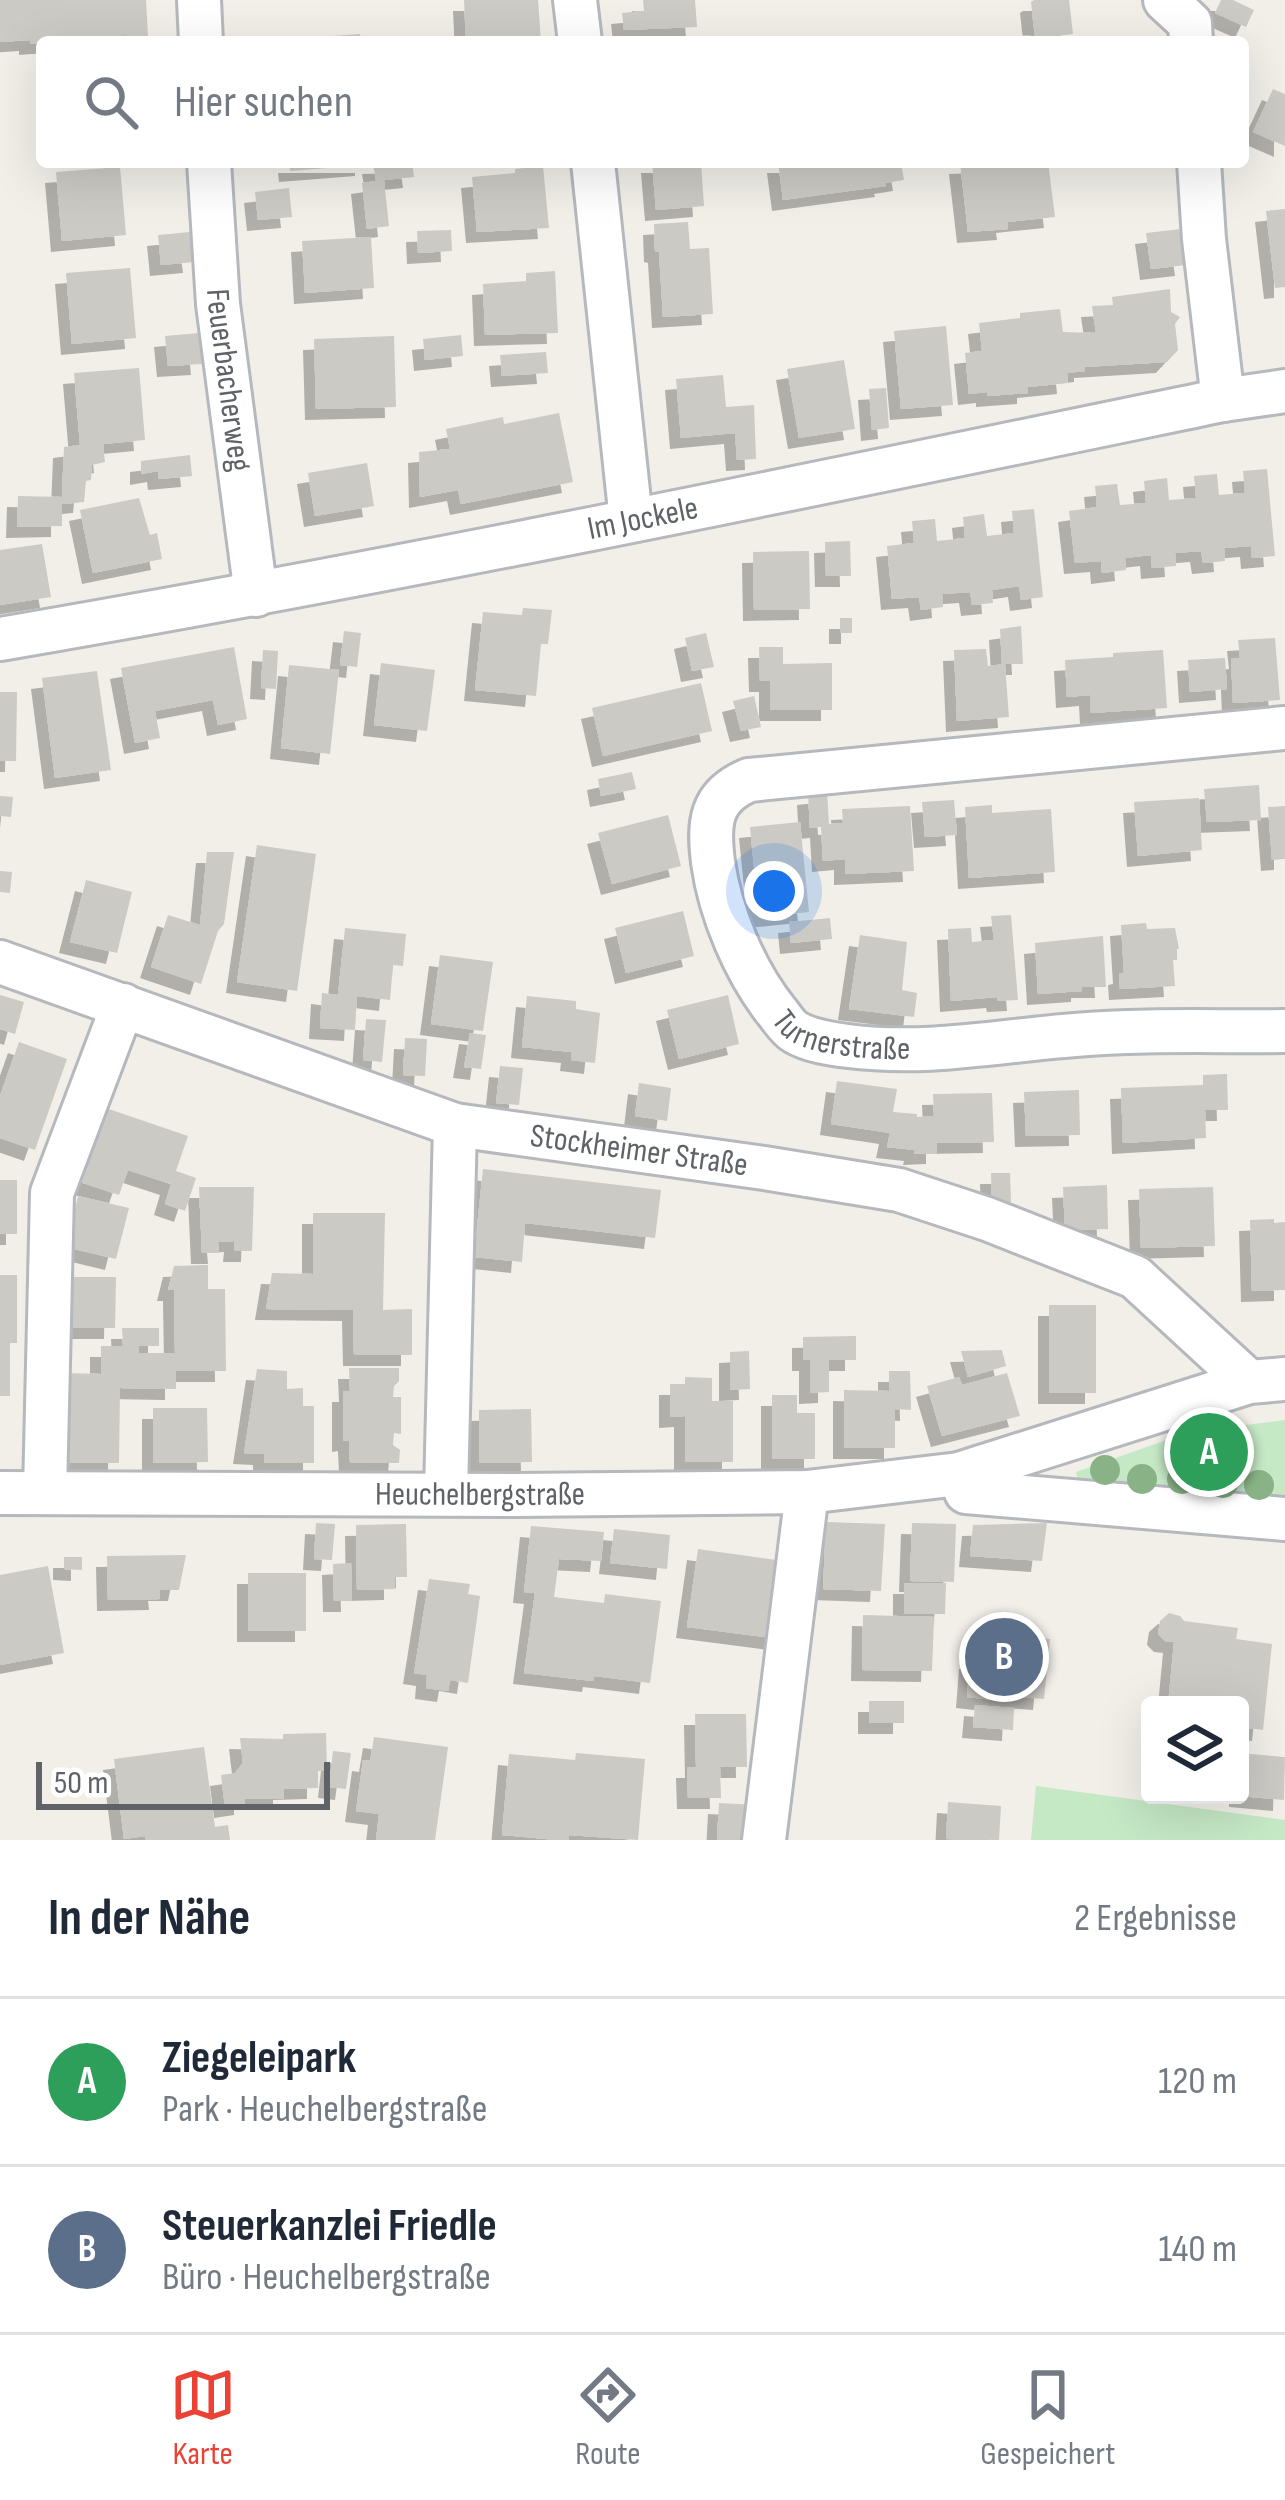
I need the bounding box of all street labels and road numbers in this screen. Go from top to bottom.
street label: Feuerbacherweg [197,288,260,474]
street label: Im Jockele [584,488,701,549]
street label: Turnerstraße [763,1002,910,1069]
street label: Stockheimer Straße [528,1116,750,1186]
street label: Heuchelbergstraße [375,1474,585,1515]

